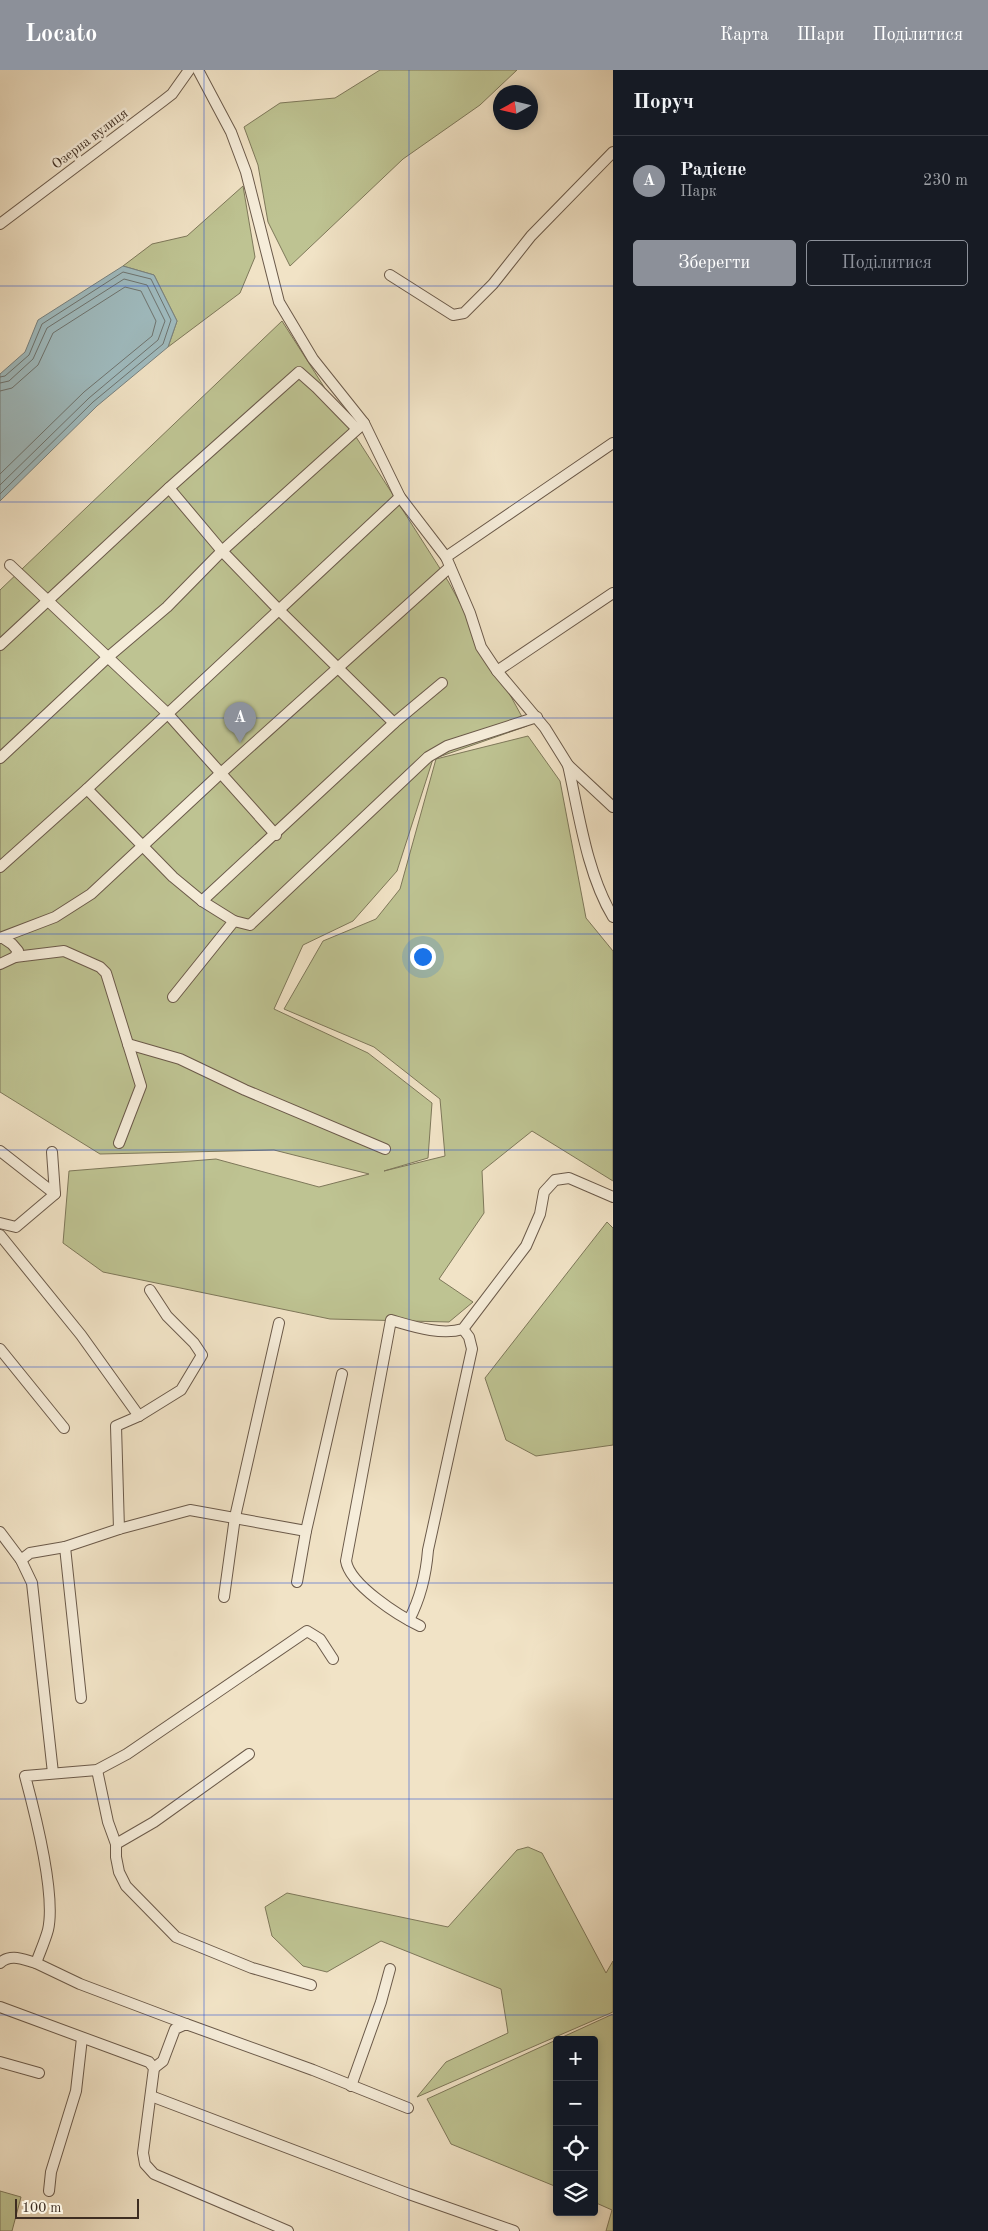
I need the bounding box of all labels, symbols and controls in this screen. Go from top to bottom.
text: Locato [25,23,97,47]
text: Карта [720,26,769,44]
text: Шари [797,26,845,44]
text: Поділитися [873,26,963,44]
north arrow [493,85,538,130]
text: Поруч [633,92,694,113]
street label: Озерна вулиця [49,106,131,172]
text: Радісне [680,161,746,180]
text: A [643,173,655,189]
text: 230 m [923,173,968,189]
text: Парк [680,184,717,200]
button: Зберегти [633,240,796,286]
button: Поділитися [806,240,968,286]
pin: A [224,702,256,743]
your location [410,944,436,970]
map controls [553,2036,598,2216]
button: + [553,2036,598,2081]
button: − [553,2081,598,2126]
button: locate [553,2126,598,2171]
button: layers [553,2171,598,2216]
scale bar [15,2196,139,2219]
text: 100 m [22,2201,61,2215]

